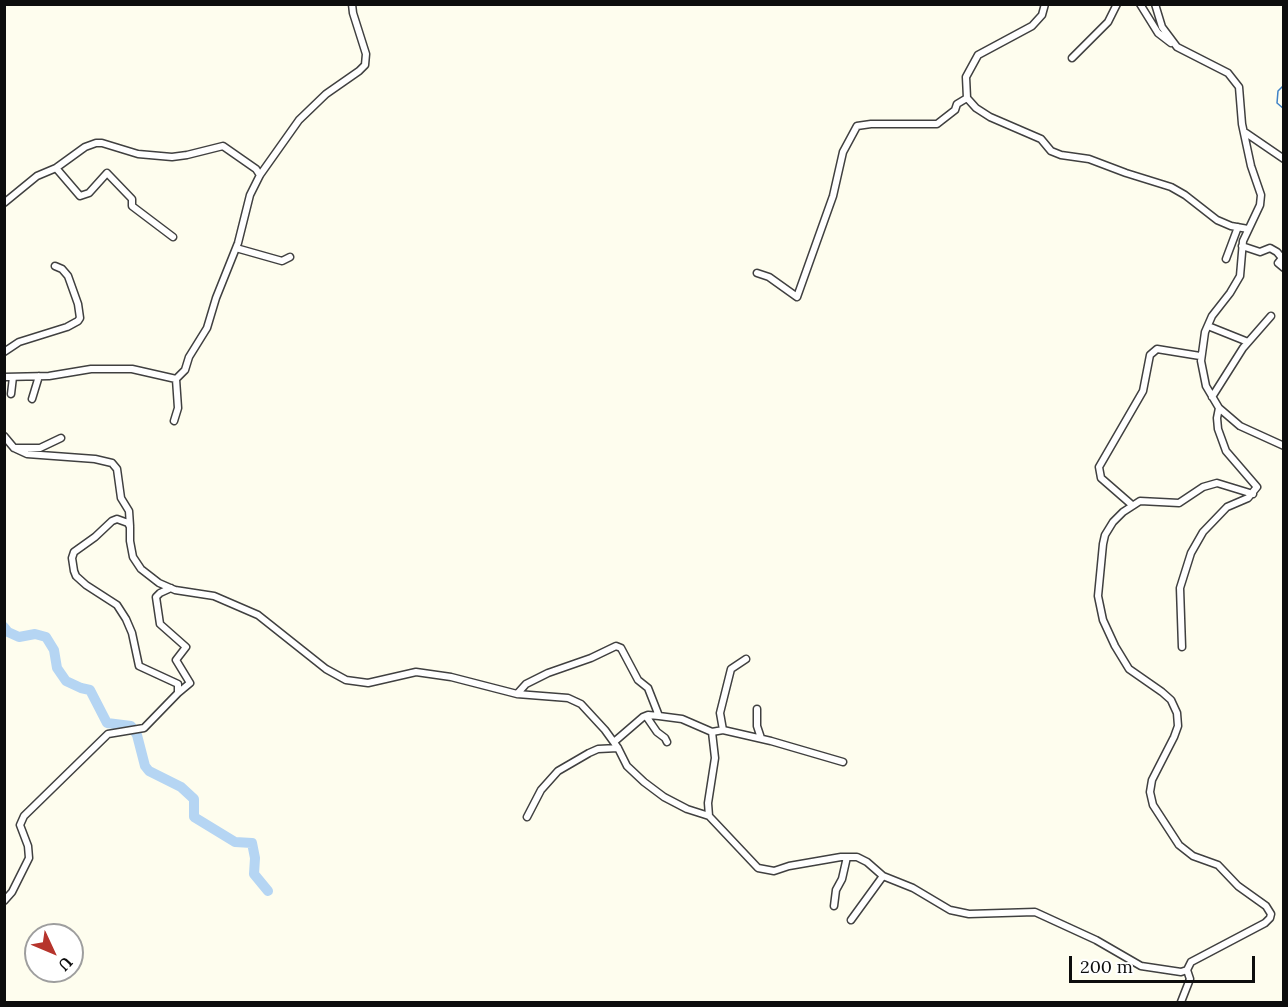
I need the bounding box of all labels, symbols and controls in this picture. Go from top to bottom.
north arrow [24,923,84,983]
scale bar [1072,944,1258,982]
text: U [54,953,77,975]
text: 200 m [1080,955,1133,978]

